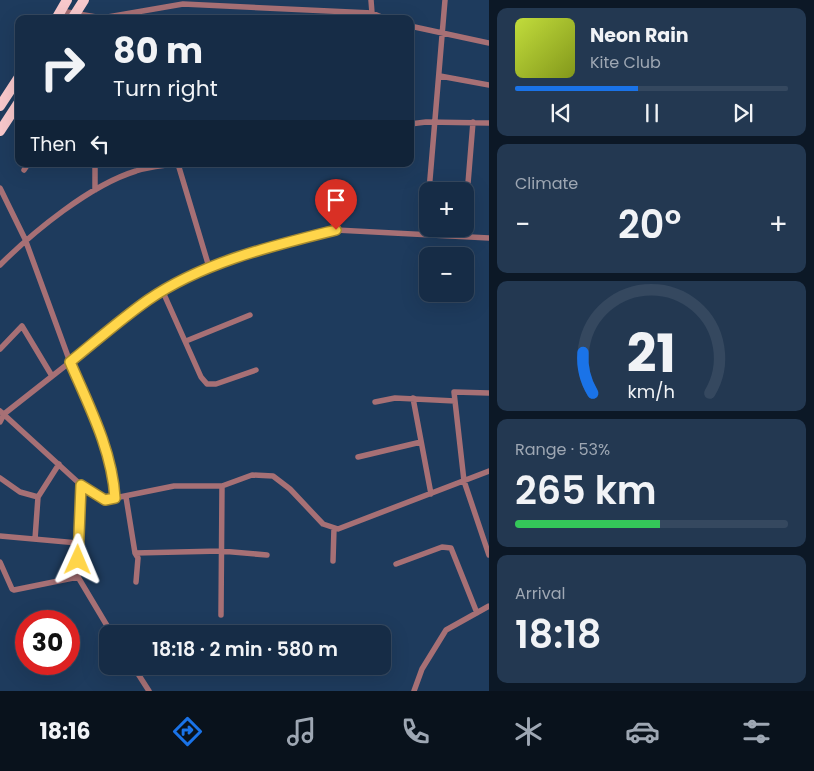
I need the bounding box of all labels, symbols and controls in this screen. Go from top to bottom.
text: Neon Rain [590,22,689,49]
text: 80 m [113,26,203,75]
icon: right [30,35,95,100]
text: Kite Club [590,51,661,74]
text: Turn right [113,73,218,104]
icon: previous [547,99,575,127]
icon: pause [638,99,666,127]
icon: next [729,99,757,127]
icon: left [86,130,114,158]
text: Then [30,131,76,158]
text: Climate [515,172,578,195]
pin [315,179,357,230]
map controls [419,182,474,302]
button: + [419,182,474,237]
icon: arrive [322,186,350,214]
text: 20° [618,198,681,251]
text: − [515,205,530,244]
text: + [769,205,788,244]
button: − [419,247,474,302]
text: 21 [627,317,676,390]
text: km/h [628,379,675,404]
text: Range · 53% [515,438,610,461]
text: 265 km [515,464,657,517]
position arrow [51,533,103,585]
text: Arrival [515,582,565,605]
text: 18:18 [515,608,601,661]
speed limit sign: 30 [15,610,80,675]
text: 18:18 · 2 min · 580 m [152,636,338,663]
icon: directions [170,714,205,749]
icon: music [284,714,319,749]
icon: phone [398,714,433,749]
icon: climate [511,714,546,749]
icon: car [625,714,660,749]
icon: filters [739,714,774,749]
text: 18:16 [39,716,91,747]

